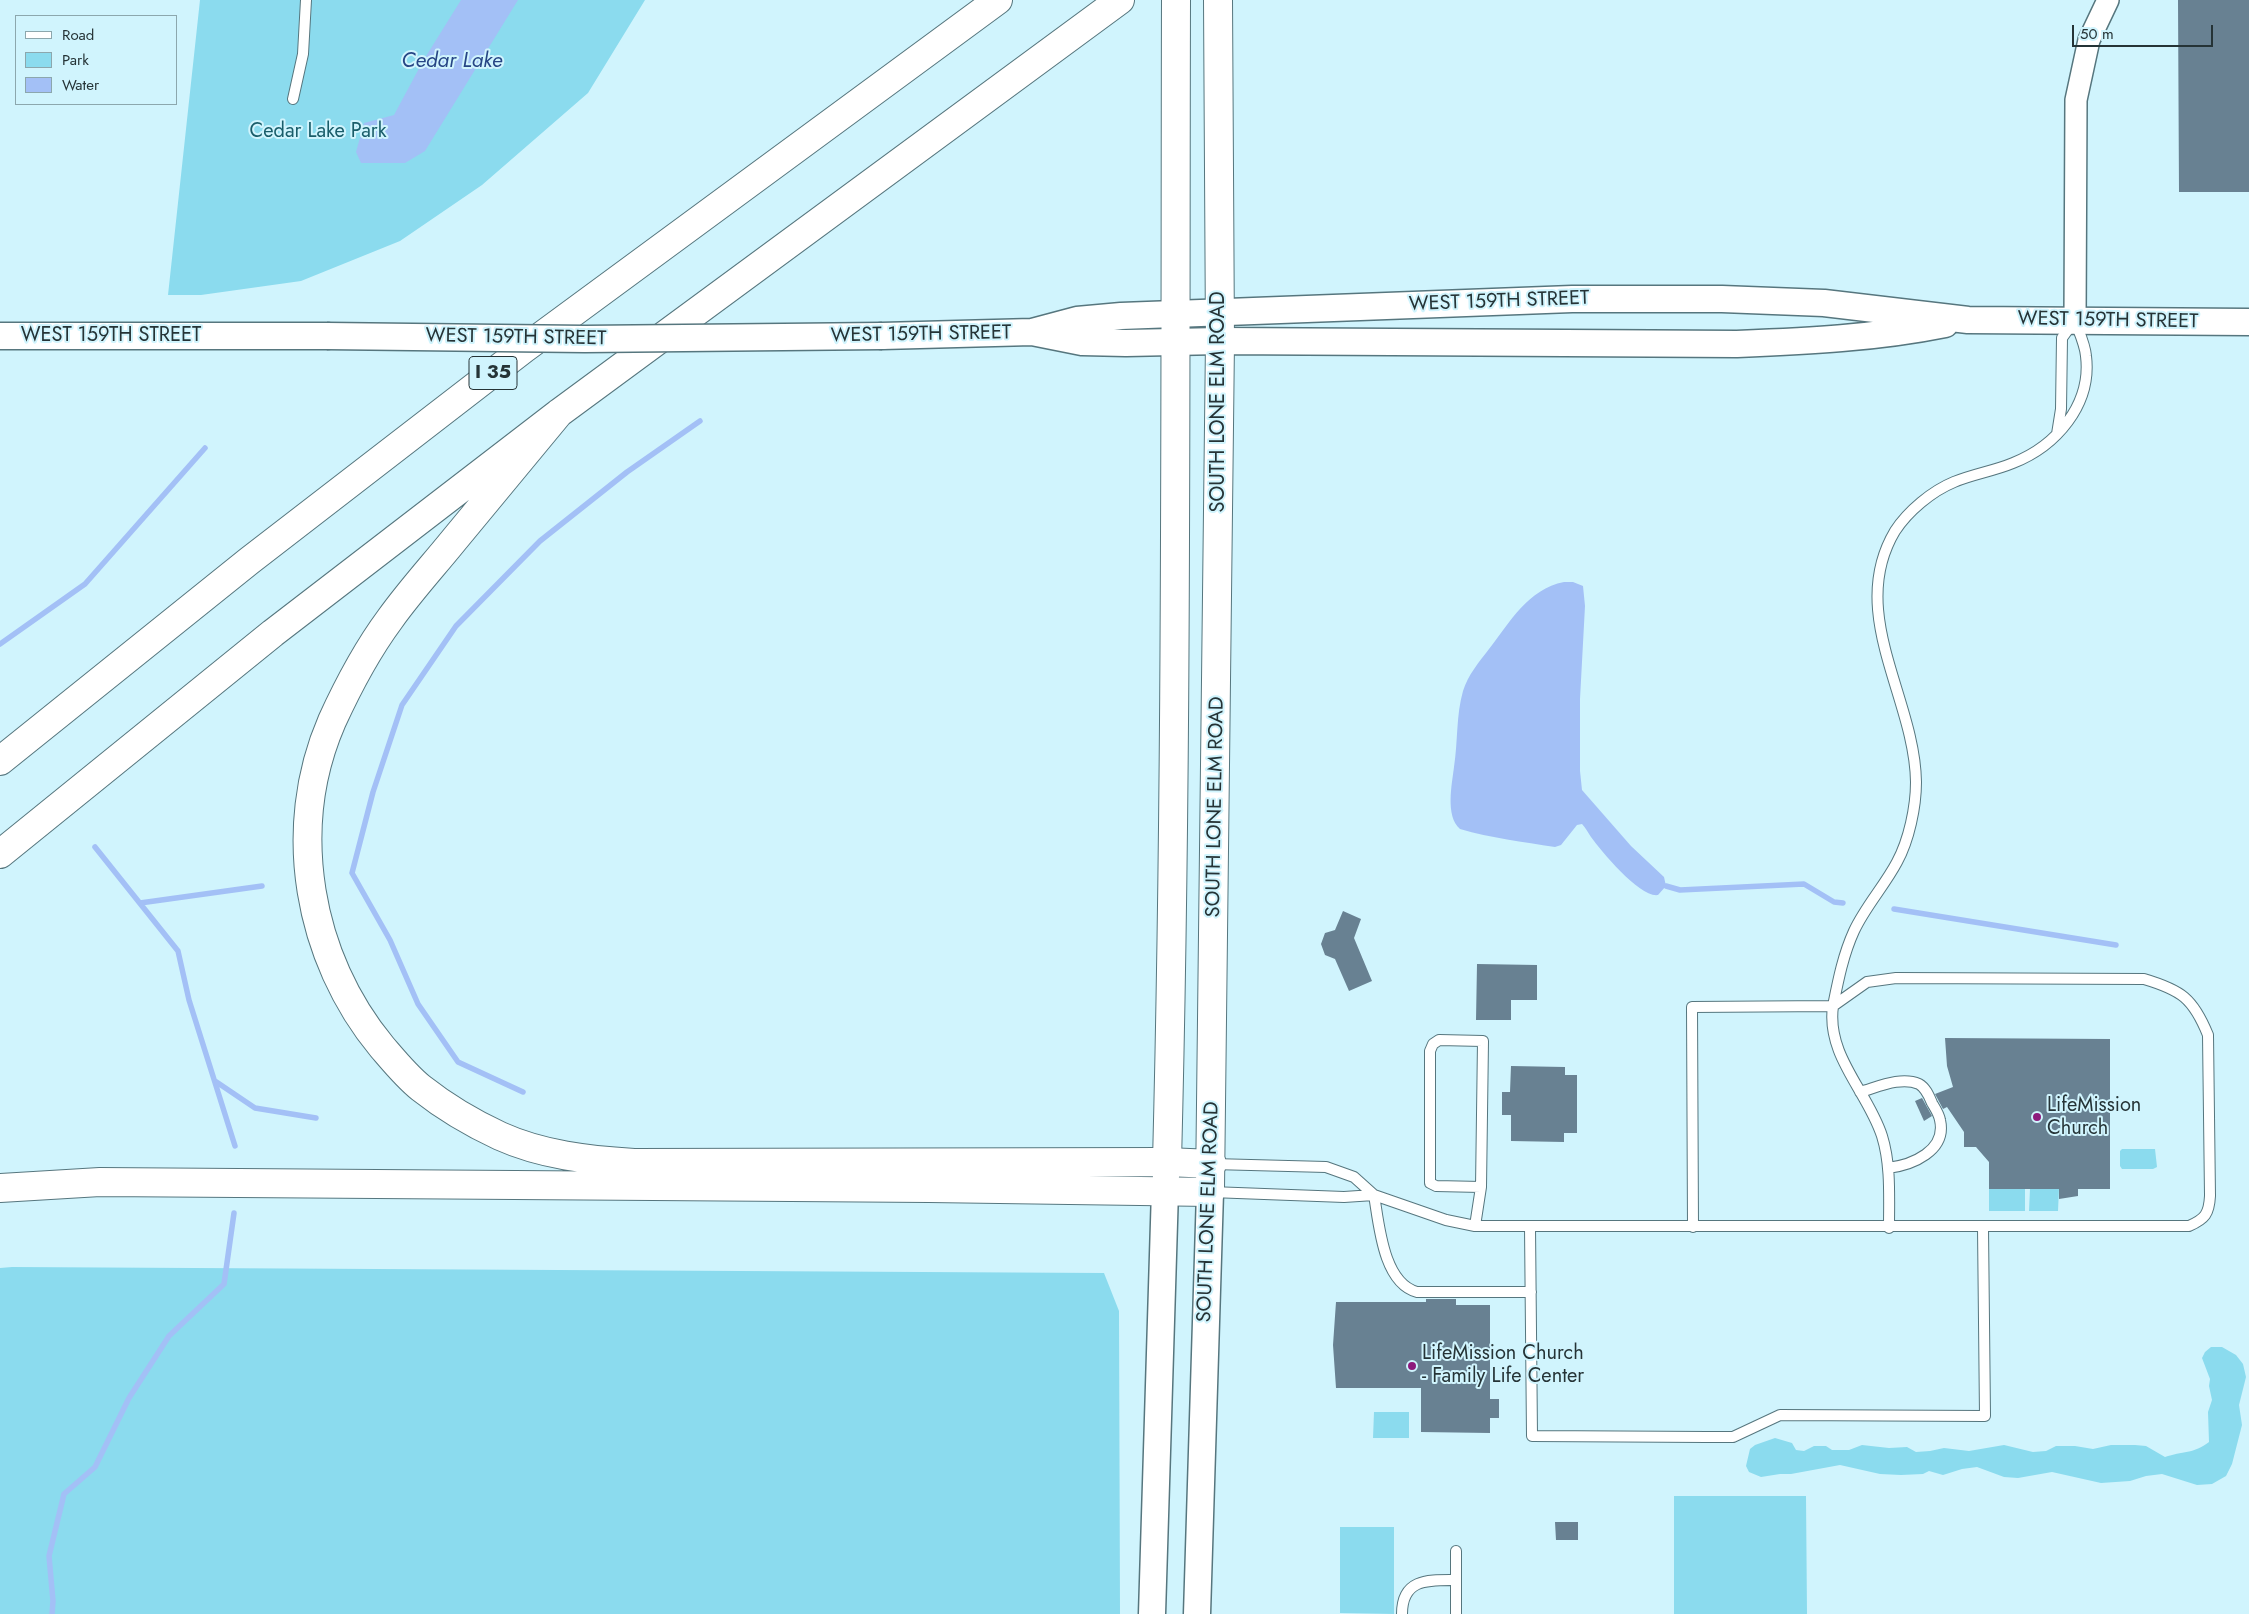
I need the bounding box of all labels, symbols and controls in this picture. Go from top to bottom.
legend [15,15,178,105]
scale bar [2074,15,2215,47]
text: 50 m [2080,23,2114,45]
text: Road [62,24,94,46]
text: Park [62,49,89,71]
water label: Cedar Lake [402,49,502,75]
text: Water [62,74,99,96]
park label: Cedar Lake Park [250,120,386,144]
street label: WEST 159TH STREET [1408,287,1590,317]
street label: SOUTH LONE ELM ROAD [1207,292,1231,512]
street label: WEST 159TH STREET [2017,307,2199,335]
street label: WEST 159TH STREET [830,321,1012,349]
street label: WEST 159TH STREET [21,324,201,348]
street label: WEST 159TH STREET [425,324,607,352]
road number: I 35 [469,356,517,389]
street label: SOUTH LONE ELM ROAD [1202,696,1230,918]
place label: LifeMission Church [2047,1094,2141,1141]
street label: SOUTH LONE ELM ROAD [1193,1101,1225,1323]
marker: LifeMission Church [2031,1111,2043,1123]
place label: LifeMission Church - Family Life Center [1422,1342,1584,1389]
marker: LifeMission Church - Family Life Center [1406,1360,1418,1372]

